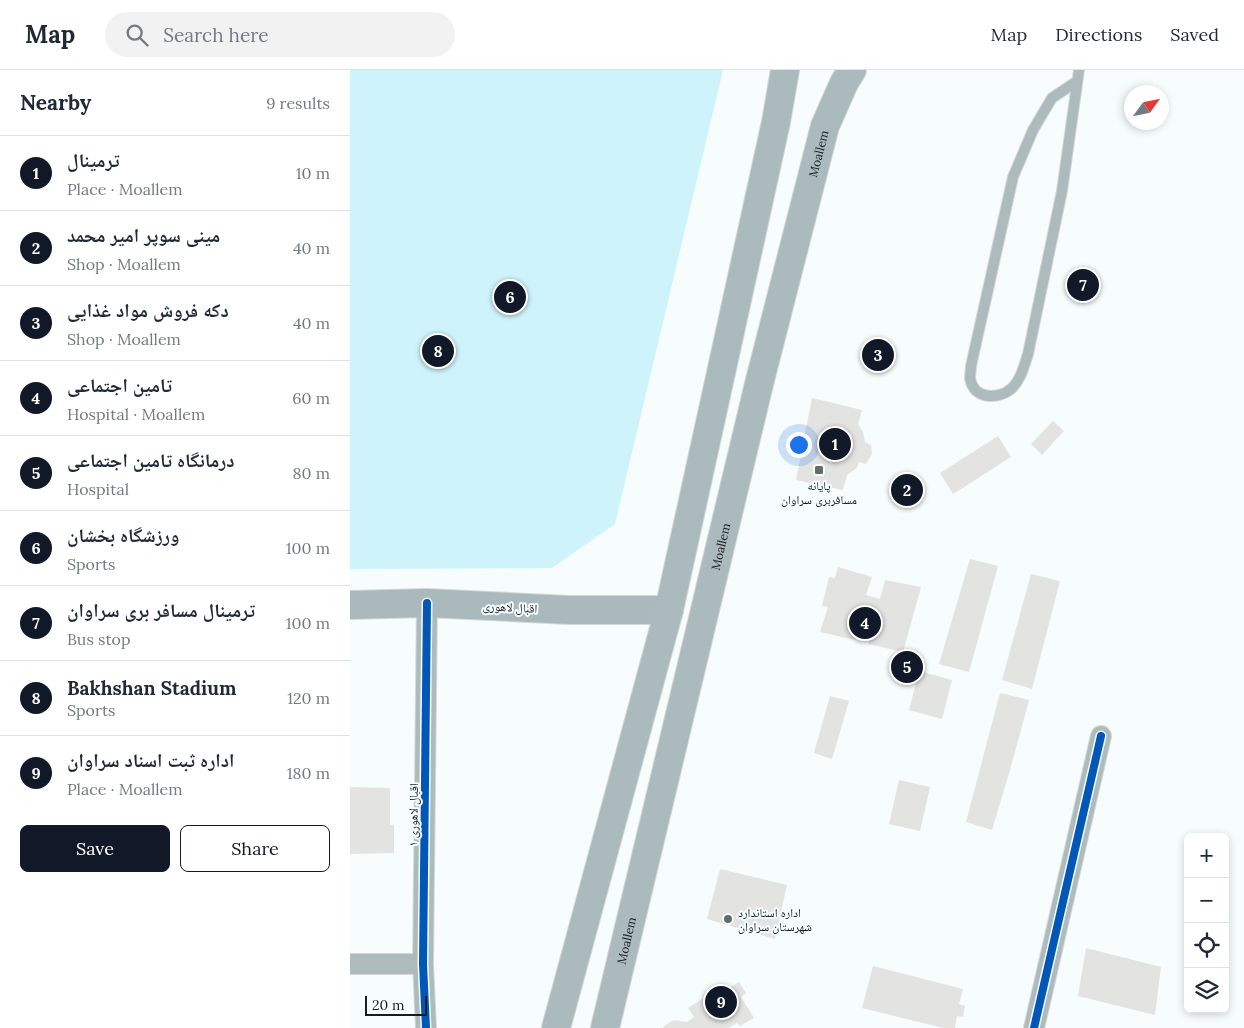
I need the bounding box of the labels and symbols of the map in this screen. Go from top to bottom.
north arrow [1124,85,1169,130]
street label: Moallem [805,128,831,179]
pin: 7 [1067,266,1099,304]
pin: 6 [494,278,526,316]
pin: 8 [422,332,454,370]
pin: 3 [862,336,894,374]
pin: 1 [819,425,851,463]
your location [786,432,812,458]
marker: پایانه مسافربری سراوان [813,464,825,476]
pin: 2 [891,471,923,509]
place label: پایانه مسافربری سراوان [781,478,857,507]
street label: Moallem [707,521,733,572]
street label: اقبال لاهوری [482,598,538,616]
pin: 4 [849,604,881,642]
pin: 5 [891,648,923,686]
street label: اقبال لاهوری ۱ [405,783,421,847]
place label: اداره استاندارد شهرستان سراوان [738,905,812,934]
marker: اداره استاندارد شهرستان سراوان [722,913,734,925]
street label: Moallem [613,915,639,966]
pin: 9 [705,983,737,1021]
scale bar [365,993,428,1016]

